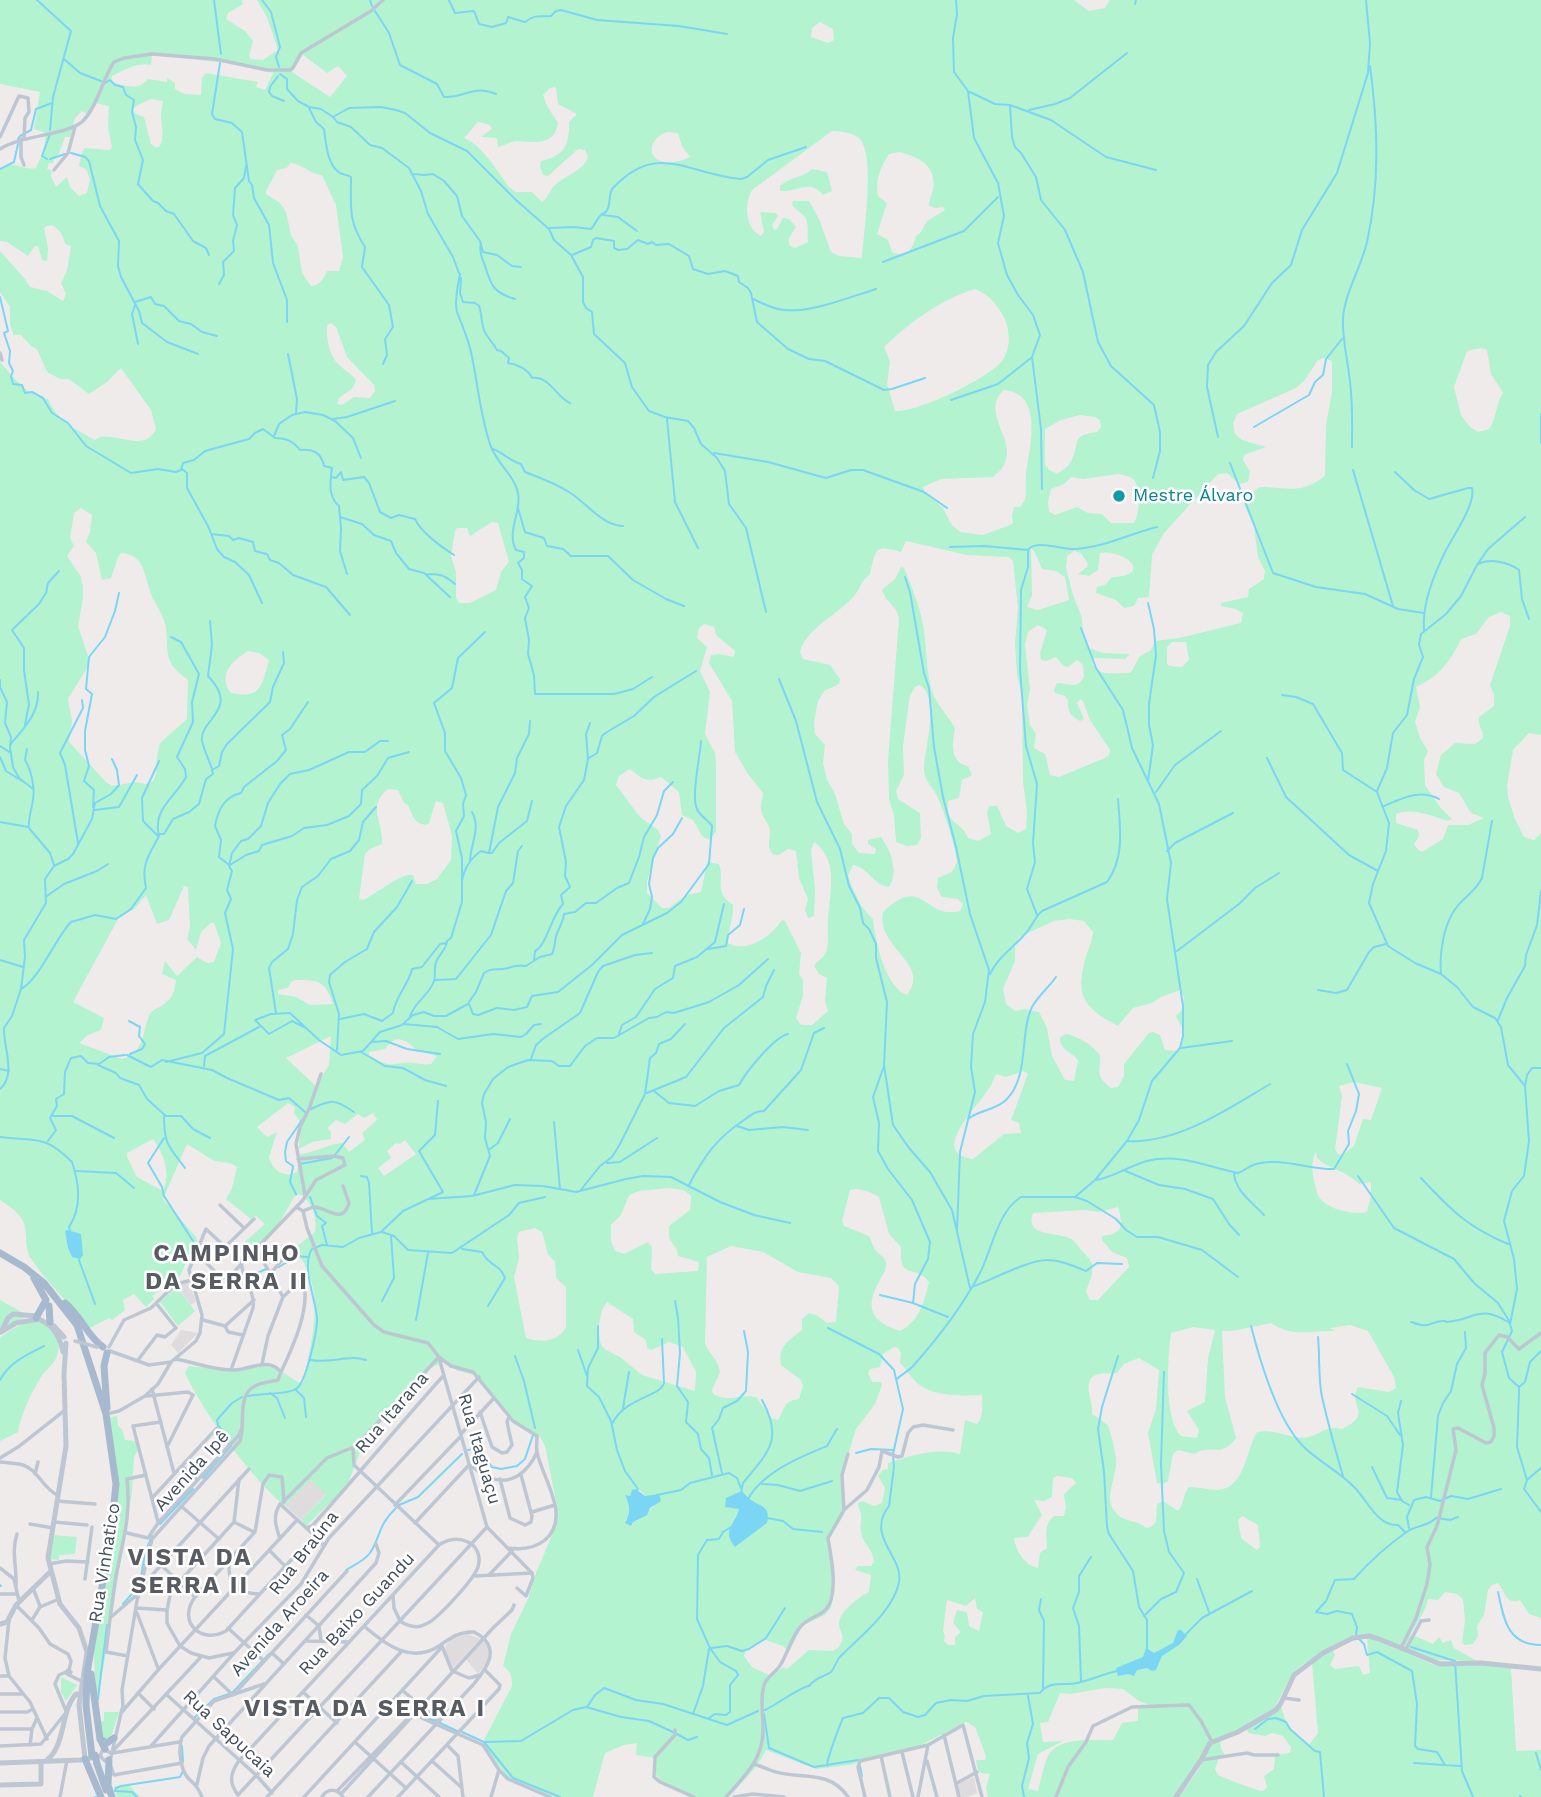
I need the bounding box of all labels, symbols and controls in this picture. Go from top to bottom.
place label: Mestre Álvaro [1133,485,1253,507]
marker: Mestre Álvaro [1111,488,1127,504]
district label: CAMPINHO DA SERRA II [146,1240,308,1296]
street label: Rua Itarana [351,1368,433,1458]
street label: Rua Itaguaçu [453,1391,505,1507]
street label: Avenida Ipê [150,1426,234,1516]
street label: Rua Vinhatico [85,1502,125,1624]
street label: Rua Braúna [264,1507,344,1599]
district label: VISTA DA SERRA II [129,1544,251,1600]
street label: Rua Baixo Guandu [295,1548,419,1680]
street label: Avenida Aroeira [226,1565,334,1681]
street label: Rua Sapucaia [178,1686,280,1782]
district label: VISTA DA SERRA I [246,1695,484,1723]

